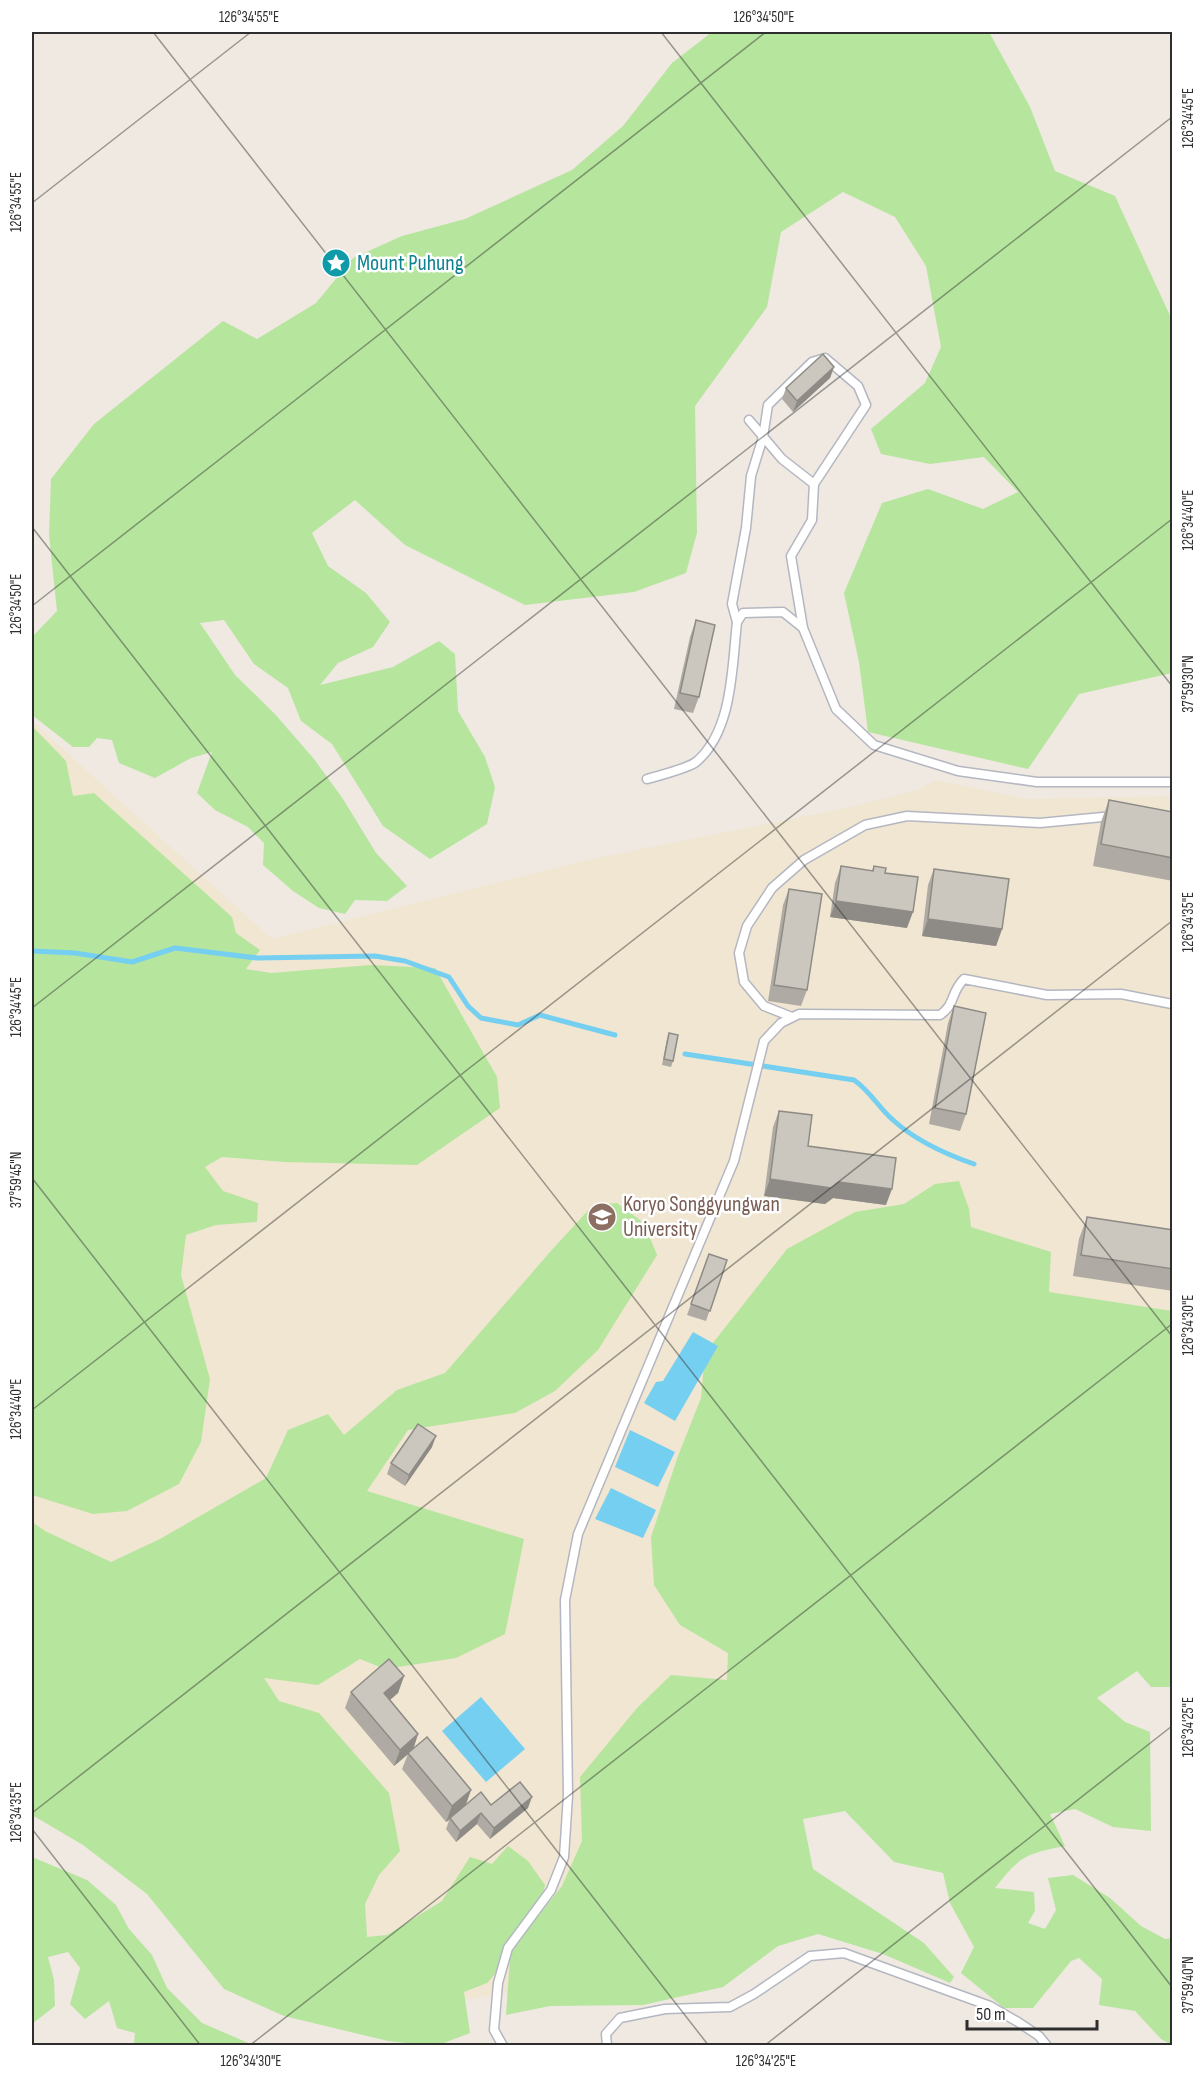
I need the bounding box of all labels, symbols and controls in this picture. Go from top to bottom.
text: 126°34'55"E [219,8,279,27]
text: 126°34'50"E [734,8,794,27]
text: 126°34'45"E [1179,88,1198,148]
text: 126°34'55"E [7,172,26,232]
place icon: Mount Puhung [320,247,352,279]
place label: Mount Puhung [357,250,464,277]
text: 126°34'40"E [1179,489,1198,551]
text: 126°34'50"E [7,574,26,634]
text: 37°59'30"N [1179,655,1198,713]
text: 126°34'35"E [1179,892,1198,952]
text: 126°34'45"E [7,977,26,1037]
text: 37°59'45"N [7,1152,26,1208]
place label: Koryo Songgyungwan University [623,1191,780,1243]
school or university icon: Koryo Songgyungwan University [586,1201,618,1233]
text: 126°34'30"E [1179,1294,1198,1356]
text: 126°34'40"E [7,1378,26,1440]
text: 126°34'25"E [1179,1697,1198,1757]
text: 126°34'35"E [7,1782,26,1842]
text: 37°59'40"N [1179,1956,1198,2014]
scale bar [967,1993,1098,2031]
text: 50 m [976,2004,1006,2025]
text: 126°34'30"E [220,2052,282,2071]
text: 126°34'25"E [736,2052,796,2071]

